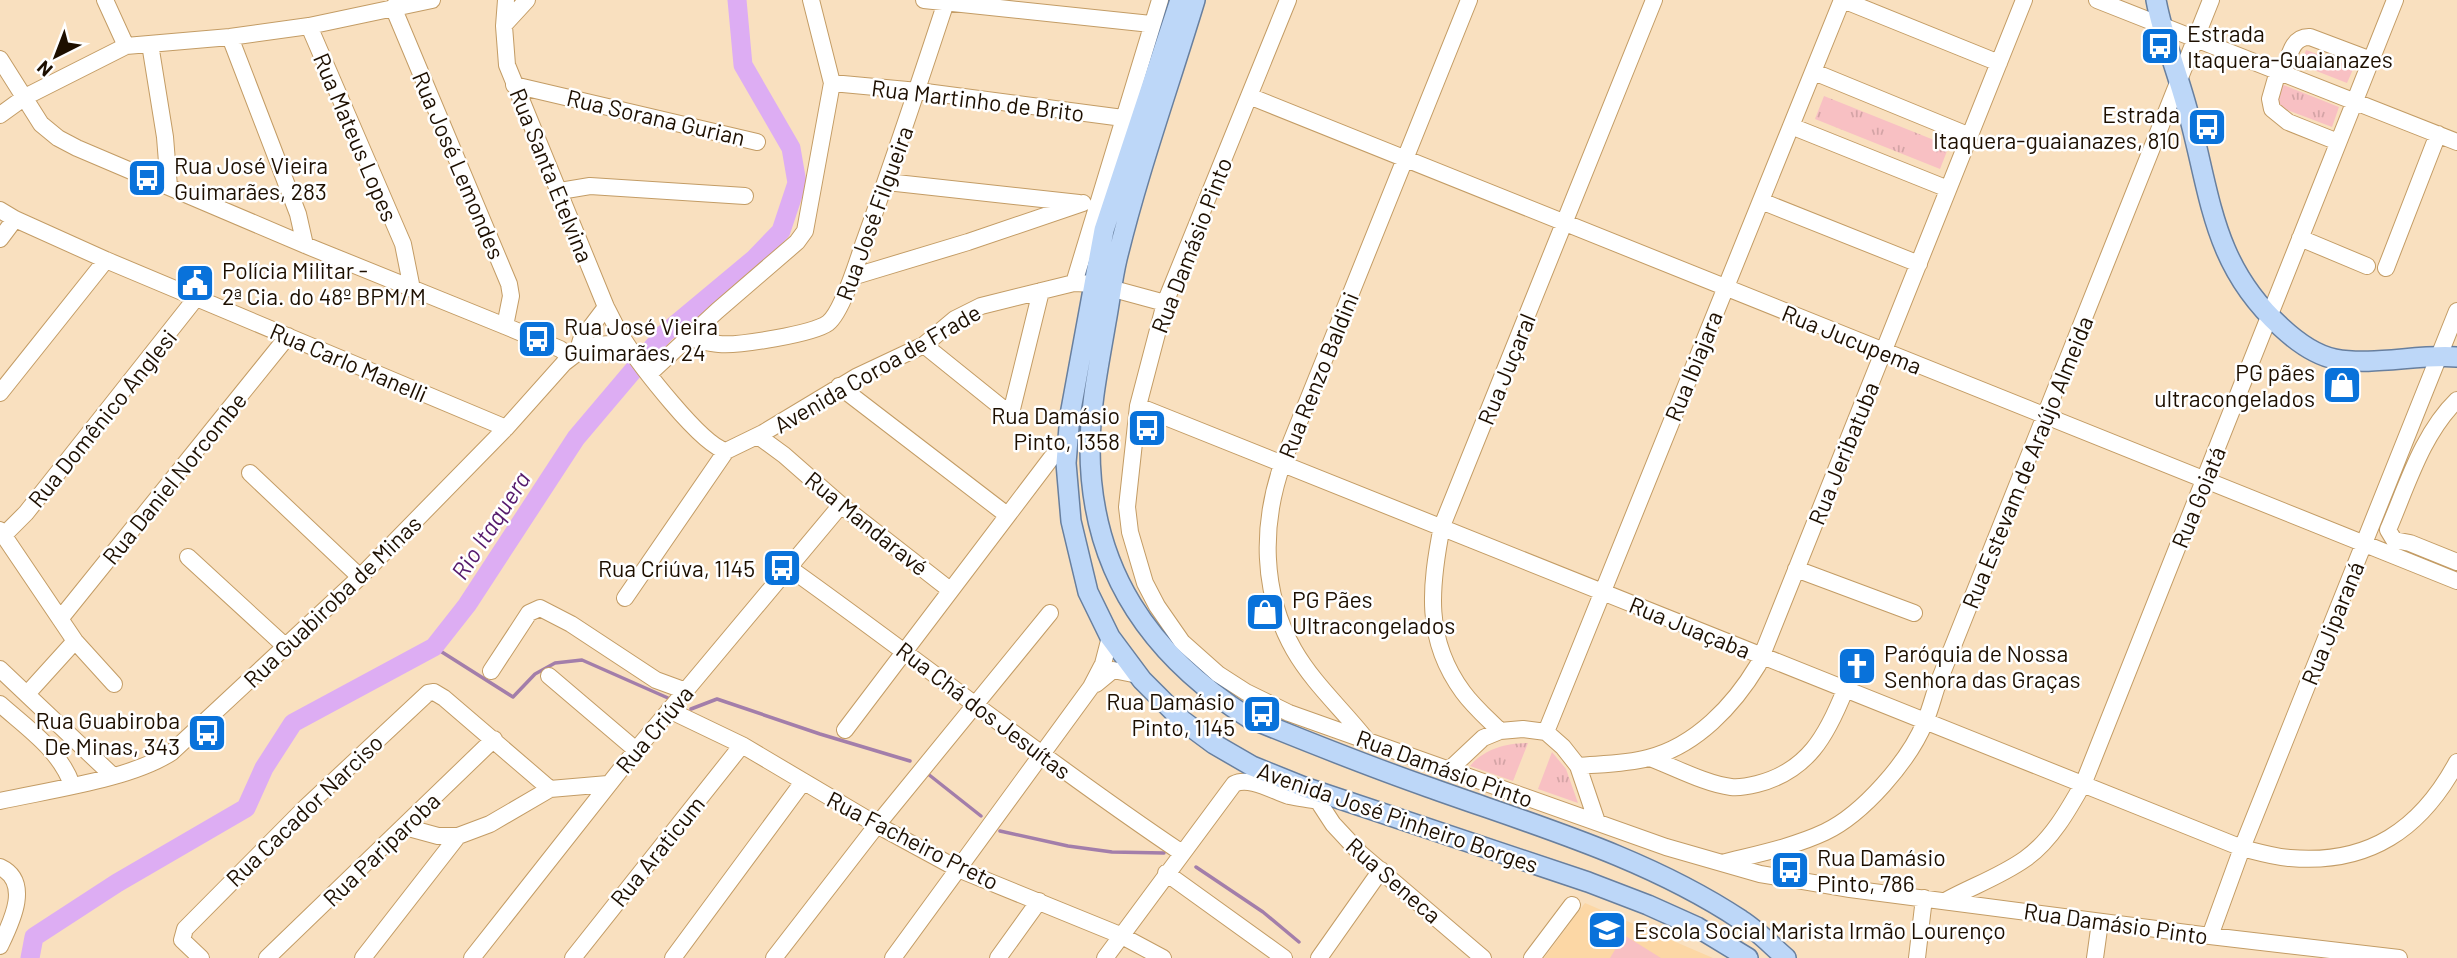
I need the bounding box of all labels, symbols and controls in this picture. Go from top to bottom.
place label: Estrada Itaquera-Guaianazes [2187,19,2393,73]
north arrow [21,21,91,91]
bus stop icon: Estrada Itaquera-Guaianazes [2139,25,2181,67]
street label: Rua Mateus Lopes [308,49,404,225]
text: N [32,56,57,82]
street label: Rua José Lemondes [407,67,511,263]
street label: Rua Martinho de Brito [870,73,1086,127]
street label: Rua Sorana Gurian [564,83,748,151]
street label: Rua Santa Etelvina [504,84,600,266]
place label: Estrada Itaquera-guaianazes, 810 [1933,100,2180,154]
bus stop icon: Estrada Itaquera-guaianazes, 810 [2186,106,2228,148]
street label: Rua José Filgueira [829,122,919,304]
place label: Rua José Vieira Guimarães, 283 [174,151,328,205]
street label: Rua Damásio Pinto [1145,153,1237,337]
bus stop icon: Rua José Vieira Guimarães, 283 [126,157,168,199]
place label: Polícia Militar - 2ª Cia. do 48º BPM/M [222,256,426,310]
public building icon: Polícia Militar - 2ª Cia. do 48º BPM/M [174,262,216,304]
street label: Rua Renzo Baldini [1272,288,1364,462]
street label: Avenida Coroa de Frade [769,297,985,439]
street label: Rua Jucupema [1778,298,1926,380]
street label: Rua Ibiajara [1658,307,1728,425]
street label: Rua Juçaral [1471,309,1541,429]
place label: Rua José Vieira Guimarães, 24 [564,312,718,366]
street label: Rua Estevam de Araújo Almeida [1955,312,2099,612]
street label: Rua Carlo Manelli [266,316,432,408]
bus stop icon: Rua José Vieira Guimarães, 24 [516,318,558,360]
street label: Rua Domênico Anglesi [22,323,182,513]
place label: PG pães ultracongelados [2154,358,2315,412]
shop icon: PG pães ultracongelados [2321,364,2363,406]
street label: Rua Jeribatuba [1802,377,1884,529]
street label: Rua Daniel Norcombe [96,386,252,570]
place label: Rua Damásio Pinto, 1358 [991,401,1120,455]
bus stop icon: Rua Damásio Pinto, 1358 [1126,407,1168,449]
street label: Rua Goiatá [2165,442,2231,552]
water label: Rio Itaquera [444,465,536,585]
street label: Rua Mandaravé [800,465,934,581]
street label: Rua Guabiroba de Minas [237,509,427,693]
bus stop icon: Rua Criúva, 1145 [761,547,803,589]
place label: Rua Criúva, 1145 [598,554,755,582]
street label: Rua Jiparaná [2295,557,2369,689]
place label: PG Pães Ultracongelados [1292,585,1455,639]
street label: Rua Juaçaba [1625,590,1755,664]
shop icon: PG Pães Ultracongelados [1244,591,1286,633]
street label: Rua Chá dos Jesuítas [891,635,1077,785]
place label: Paróquia de Nossa Senhora das Graças [1884,639,2080,693]
church icon: Paróquia de Nossa Senhora das Graças [1836,645,1878,687]
street label: Rua Criúva [609,679,699,779]
place label: Rua Damásio Pinto, 1145 [1106,687,1235,741]
bus stop icon: Rua Damásio Pinto, 1145 [1241,693,1283,735]
place label: Rua Guabiroba De Minas, 343 [36,706,180,760]
bus stop icon: Rua Guabiroba De Minas, 343 [186,712,228,754]
street label: Rua Damásio Pinto [1353,723,1537,813]
street label: Rua Cacador Narciso [220,728,388,892]
street label: Avenida José Pinheiro Borges [1254,756,1542,878]
street label: Rua Facheiro Preto [822,785,1004,895]
street label: Rua Pariparoba [317,786,445,912]
street label: Rua Araticum [604,790,710,912]
street label: Rua Seneca [1341,831,1447,929]
place label: Rua Damásio Pinto, 786 [1817,843,1946,897]
bus stop icon: Rua Damásio Pinto, 786 [1769,849,1811,891]
street label: Rua Damásio Pinto [2022,896,2210,950]
school or university icon: Escola Social Marista Irmão Lourenço [1586,909,1628,951]
place label: Escola Social Marista Irmão Lourenço [1634,916,2006,944]

